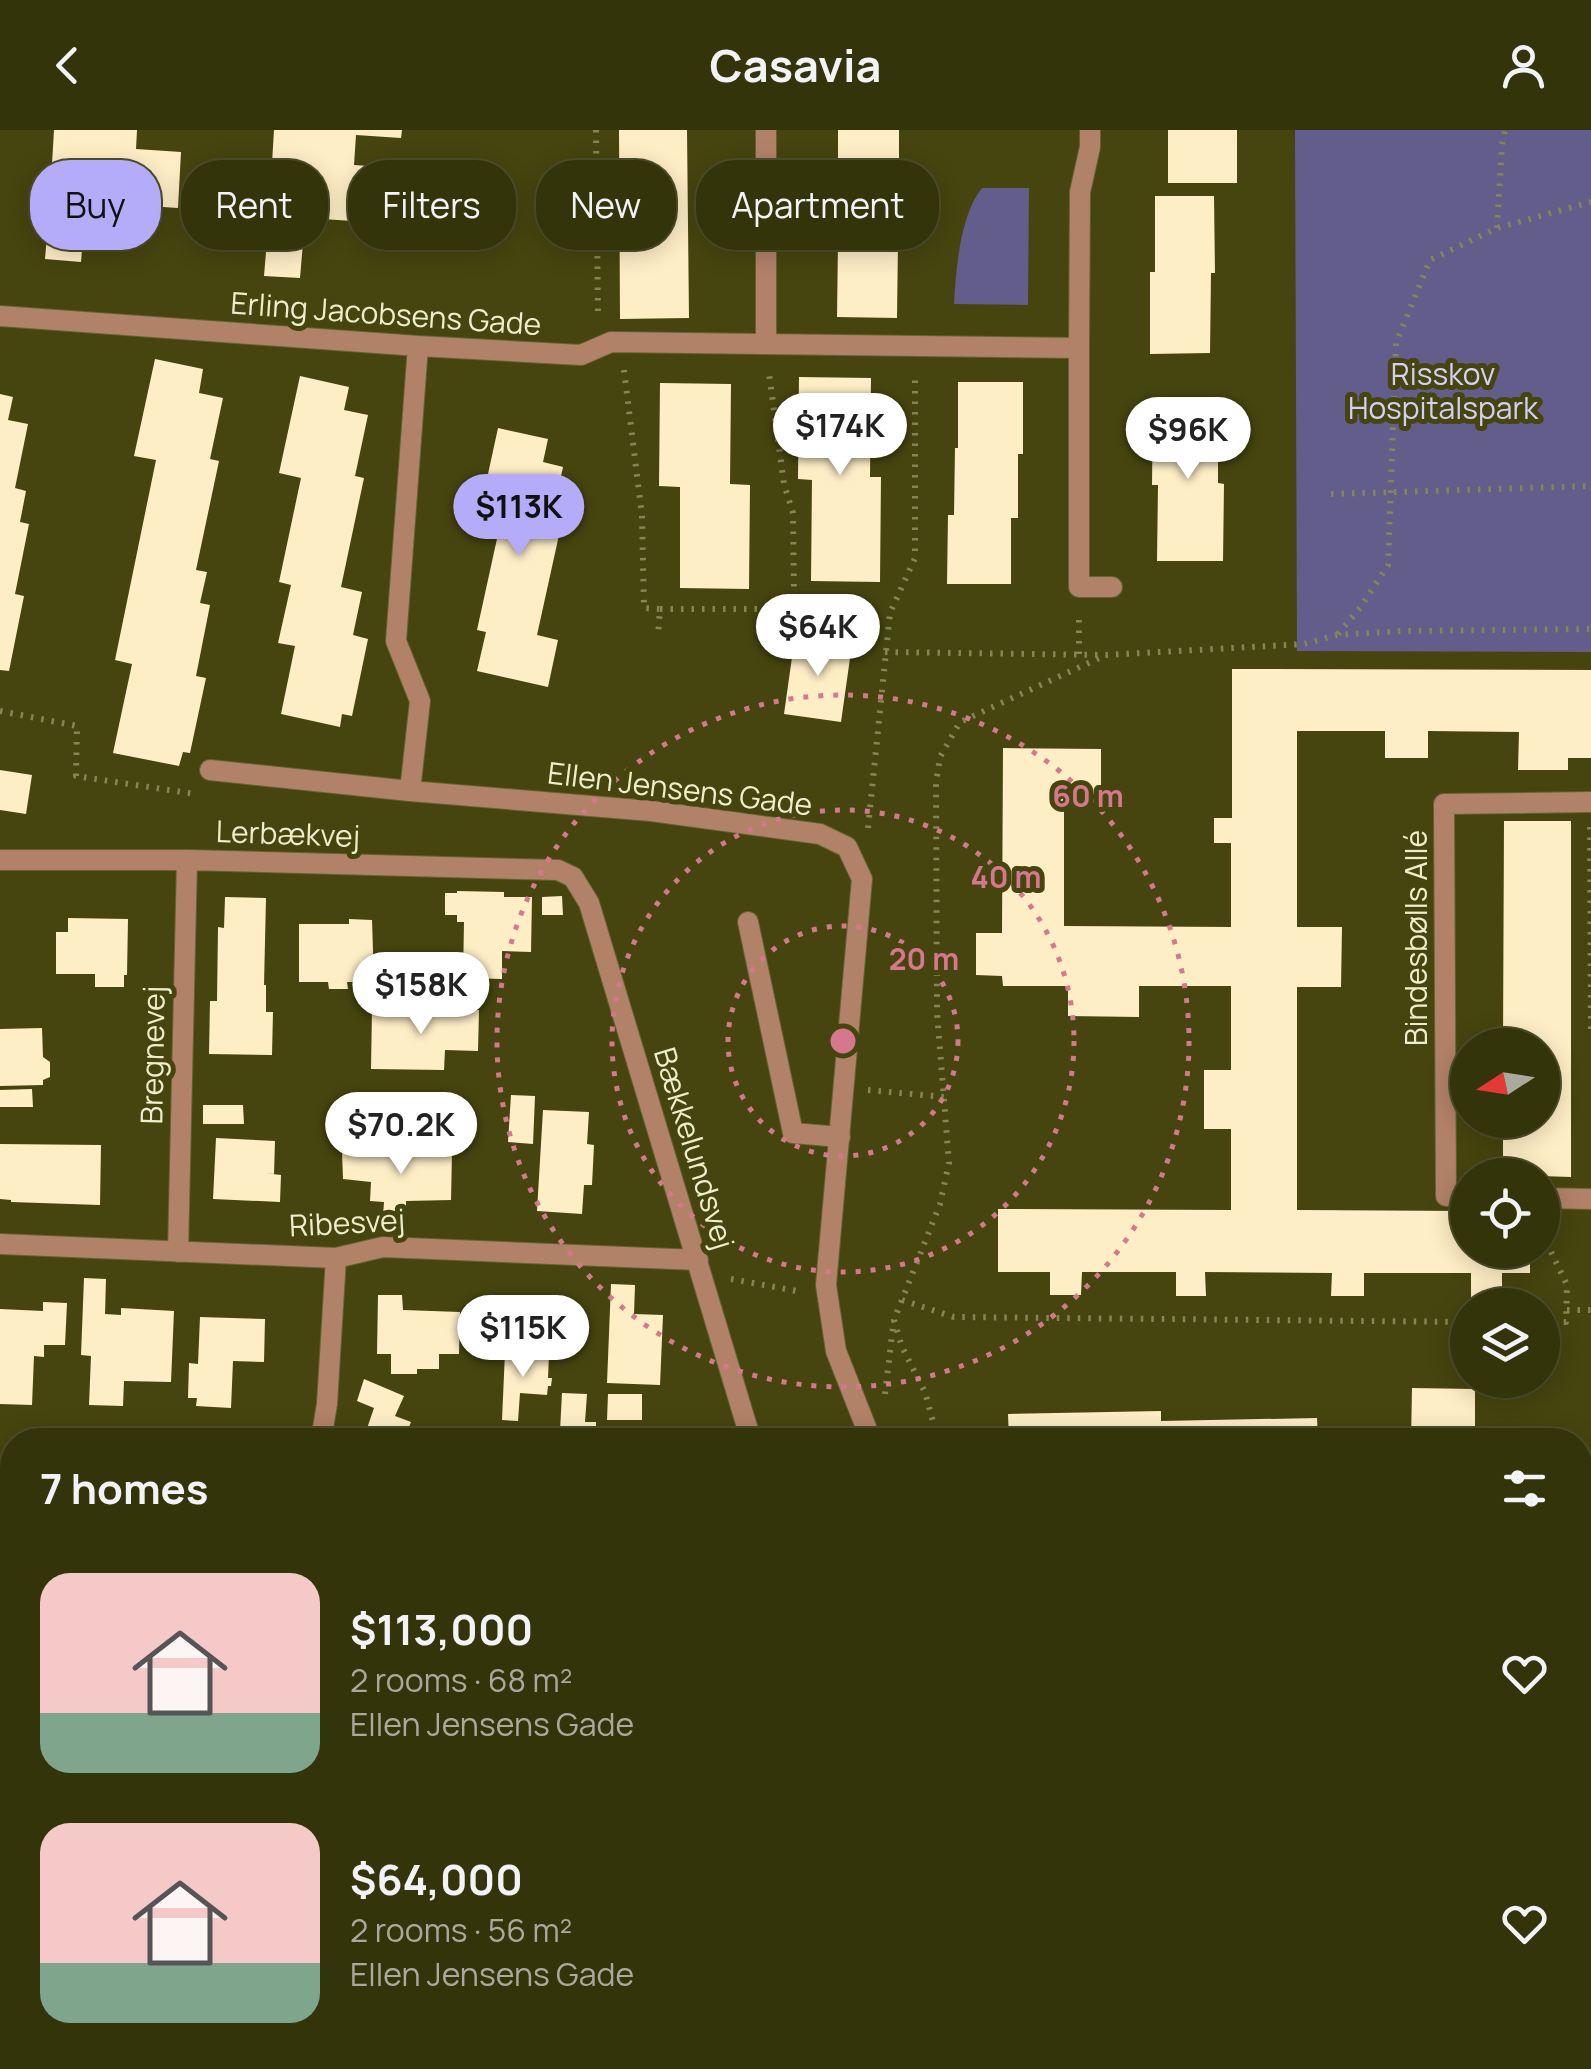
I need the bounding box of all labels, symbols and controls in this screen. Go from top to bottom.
text: Casavia [710,34,881,96]
icon: back [40,38,95,93]
icon: person [1496,38,1551,93]
chip: Buy [30,160,161,250]
chip: Rent [181,160,328,250]
chip: Filters [348,160,516,250]
chip: New [536,160,676,250]
chip: Apartment [696,160,939,250]
street label: Erling Jacobsens Gade [229,282,543,344]
park label: Risskov Hospitalspark [1348,353,1539,428]
pin: $174K [770,393,910,478]
pin: $96K [1129,397,1247,482]
text: $174K [795,403,885,447]
text: $96K [1148,407,1228,451]
pin: $113K [449,474,589,559]
text: $113K [475,484,563,528]
pin: $64K [759,594,877,679]
text: $64K [778,604,858,648]
street label: Ellen Jensens Gade [545,751,815,825]
text: 60 m [1052,775,1124,816]
street label: Lerbækvej [215,810,361,856]
street label: Bindesbølls Allé [1395,830,1436,1046]
text: 40 m [971,856,1041,897]
text: 20 m [889,938,959,979]
pin: $158K [351,952,491,1037]
text: $158K [374,962,468,1006]
street label: Bregnevej [130,985,174,1125]
centre of rings [825,1023,861,1059]
north arrow [1450,1028,1560,1138]
map controls [1450,1028,1560,1398]
street label: Bækkelundsvej [645,1042,745,1254]
pin: $70.2K [320,1092,482,1177]
text: $70.2K [347,1102,455,1146]
button: locate [1450,1158,1560,1268]
street label: Ribesvej [288,1198,406,1246]
button: layers [1450,1288,1560,1398]
pin: $115K [453,1295,593,1380]
text: $115K [479,1305,567,1349]
text: 7 homes [40,1459,208,1517]
icon: filters [1497,1461,1552,1516]
text: $113,000 [350,1600,533,1658]
icon: home [120,1613,240,1733]
icon: heart [1497,1646,1552,1701]
text: 2 rooms · 68 m² [350,1658,572,1702]
text: Ellen Jensens Gade [350,1702,634,1746]
text: $64,000 [350,1850,523,1908]
icon: home [120,1863,240,1983]
icon: heart [1497,1896,1552,1951]
text: 2 rooms · 56 m² [350,1908,572,1952]
text: Ellen Jensens Gade [350,1952,634,1996]

